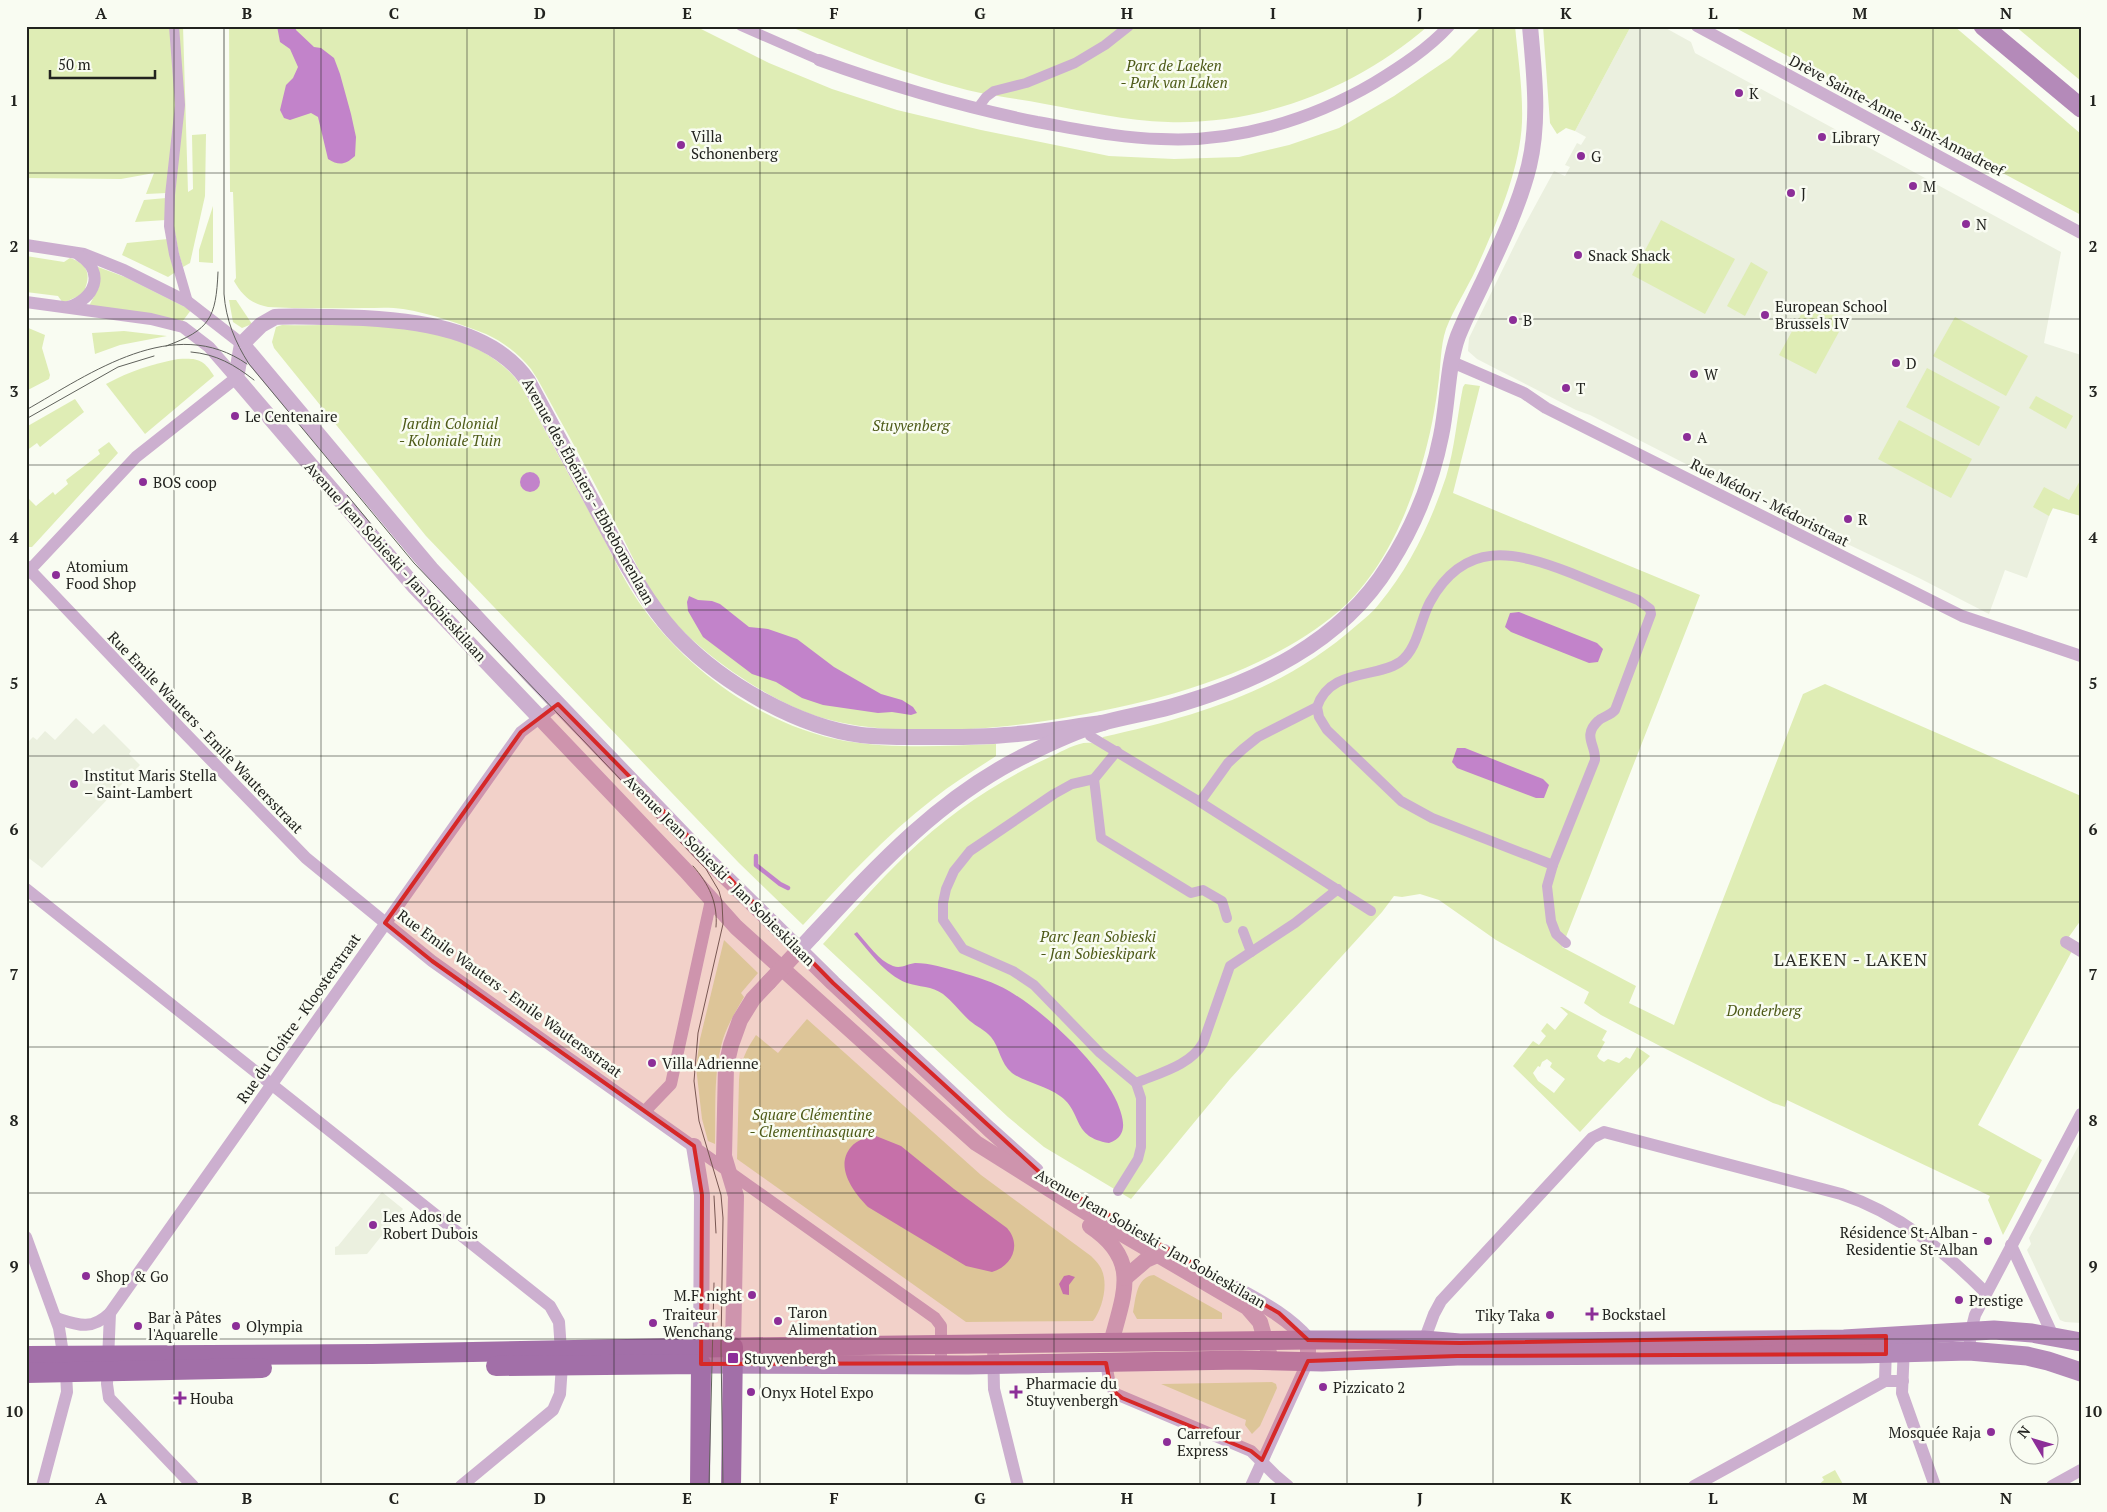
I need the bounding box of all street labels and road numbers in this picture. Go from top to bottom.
street label: Drève Sainte-Anne - Sint-Annadreef [1786,50,2009,181]
street label: Avenue des Ébéniers - Ebbebomenlaan [518,374,660,608]
street label: Rue Médori - Médoristraat [1687,453,1853,551]
street label: Avenue Jean Sobieski - Jan Sobieskilaan [301,457,491,665]
street label: Rue Emile Wauters - Emile Wautersstraat [104,627,308,838]
street label: Avenue Jean Sobieski - Jan Sobieskilaan [620,770,820,970]
street label: Rue Emile Wauters - Emile Wautersstraat [394,905,627,1082]
street label: Rue du Cloître - Kloosterstraat [232,929,365,1107]
street label: Avenue Jean Sobieski - Jan Sobieskilaan [1032,1164,1270,1312]

